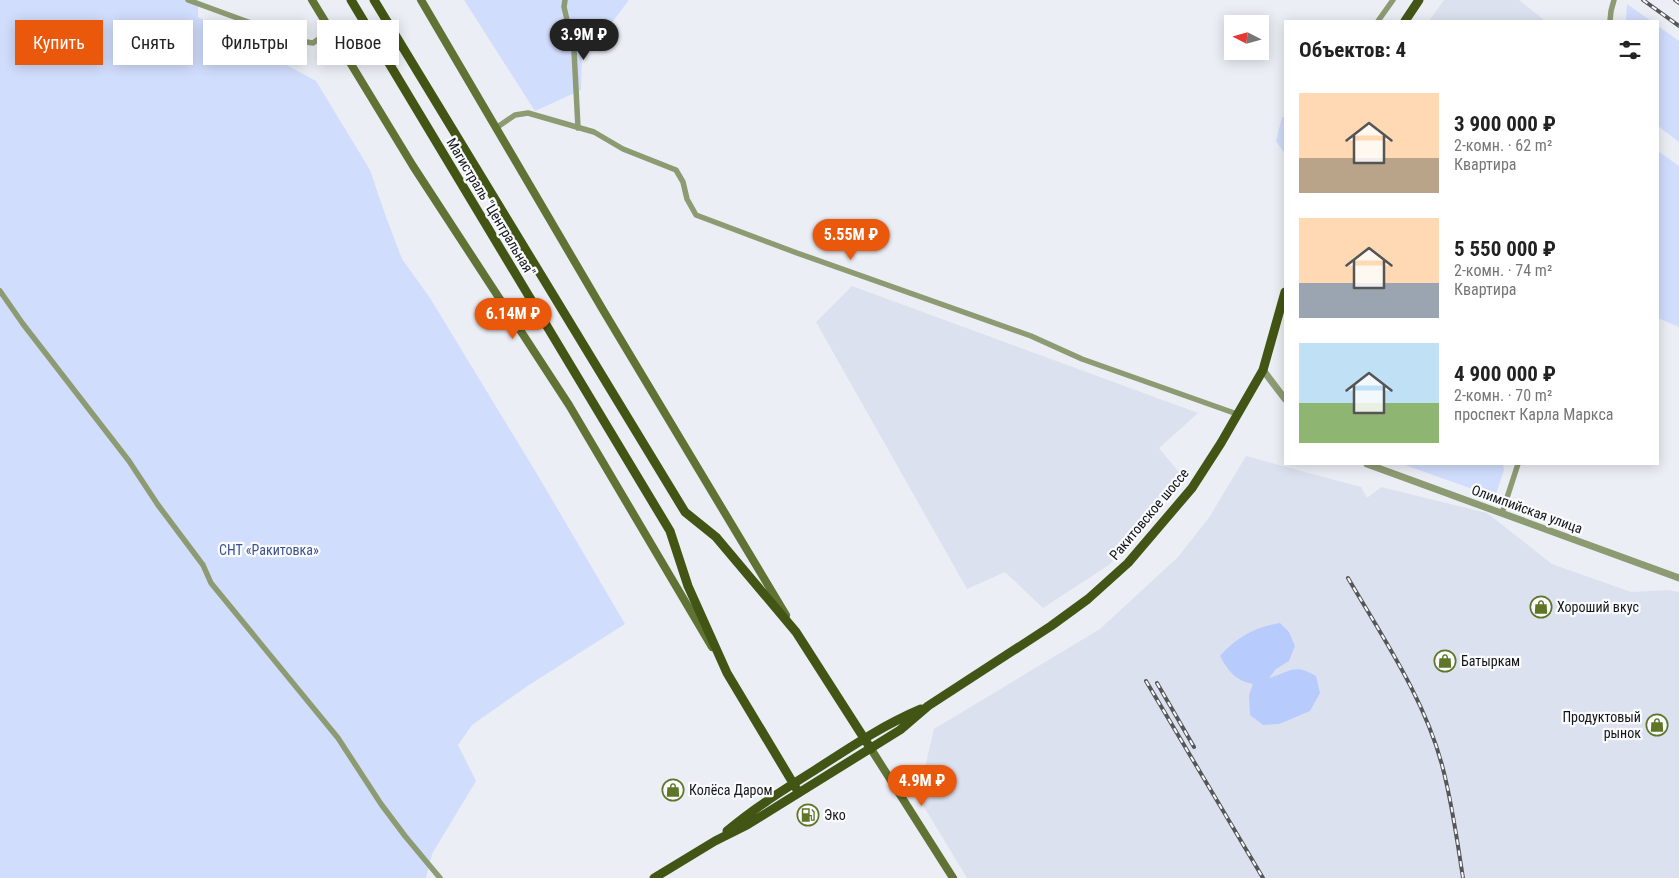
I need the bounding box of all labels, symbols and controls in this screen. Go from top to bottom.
north arrow [1224,15,1269,60]
map controls [1224,15,1269,60]
pin: 3.9M ₽ [543,18,625,61]
chip: Купить [15,20,103,65]
chip: Снять [113,20,193,65]
chip: Фильтры [203,20,307,65]
chip: Новое [317,20,399,65]
text: 3.9M ₽ [561,25,607,44]
icon: filters [1616,36,1644,64]
text: Объектов: 4 [1299,38,1406,62]
text: 3 900 000 ₽ [1454,112,1556,136]
icon: home [1339,113,1399,173]
street label: Магистраль "Центральная" [443,135,539,279]
text: 2-комн. · 62 m² [1454,136,1552,155]
text: Квартира [1454,155,1516,174]
pin: 5.55M ₽ [805,218,897,261]
text: 5.55M ₽ [824,225,878,244]
text: 5 550 000 ₽ [1454,237,1556,261]
icon: home [1339,238,1399,298]
text: 2-комн. · 74 m² [1454,261,1552,280]
text: Квартира [1454,280,1516,299]
pin: 6.14M ₽ [467,298,559,340]
text: 6.14M ₽ [486,304,540,323]
text: 4 900 000 ₽ [1454,362,1556,386]
icon: home [1339,363,1399,423]
text: 2-комн. · 70 m² [1454,386,1552,405]
text: проспект Карла Маркса [1454,405,1613,424]
street label: Ракитовское шоссе [1106,465,1192,563]
street label: Олимпийская улица [1469,481,1585,537]
park label: СНТ «Ракитовка» [219,542,319,558]
shop icon: Хороший вкус [1529,595,1553,619]
place label: Хороший вкус [1557,599,1639,615]
shop icon: Батыркам [1433,649,1457,673]
place label: Батыркам [1461,653,1520,669]
place label: Продуктовый рынок [1562,709,1641,741]
shop icon: Продуктовый рынок [1645,713,1669,737]
pin: 4.9M ₽ [881,764,963,807]
text: 4.9M ₽ [899,771,945,790]
shop icon: Колёса Даром [661,778,685,802]
place label: Колёса Даром [689,782,773,798]
fuel station icon: Эко [796,803,820,827]
place label: Эко [824,807,846,823]

